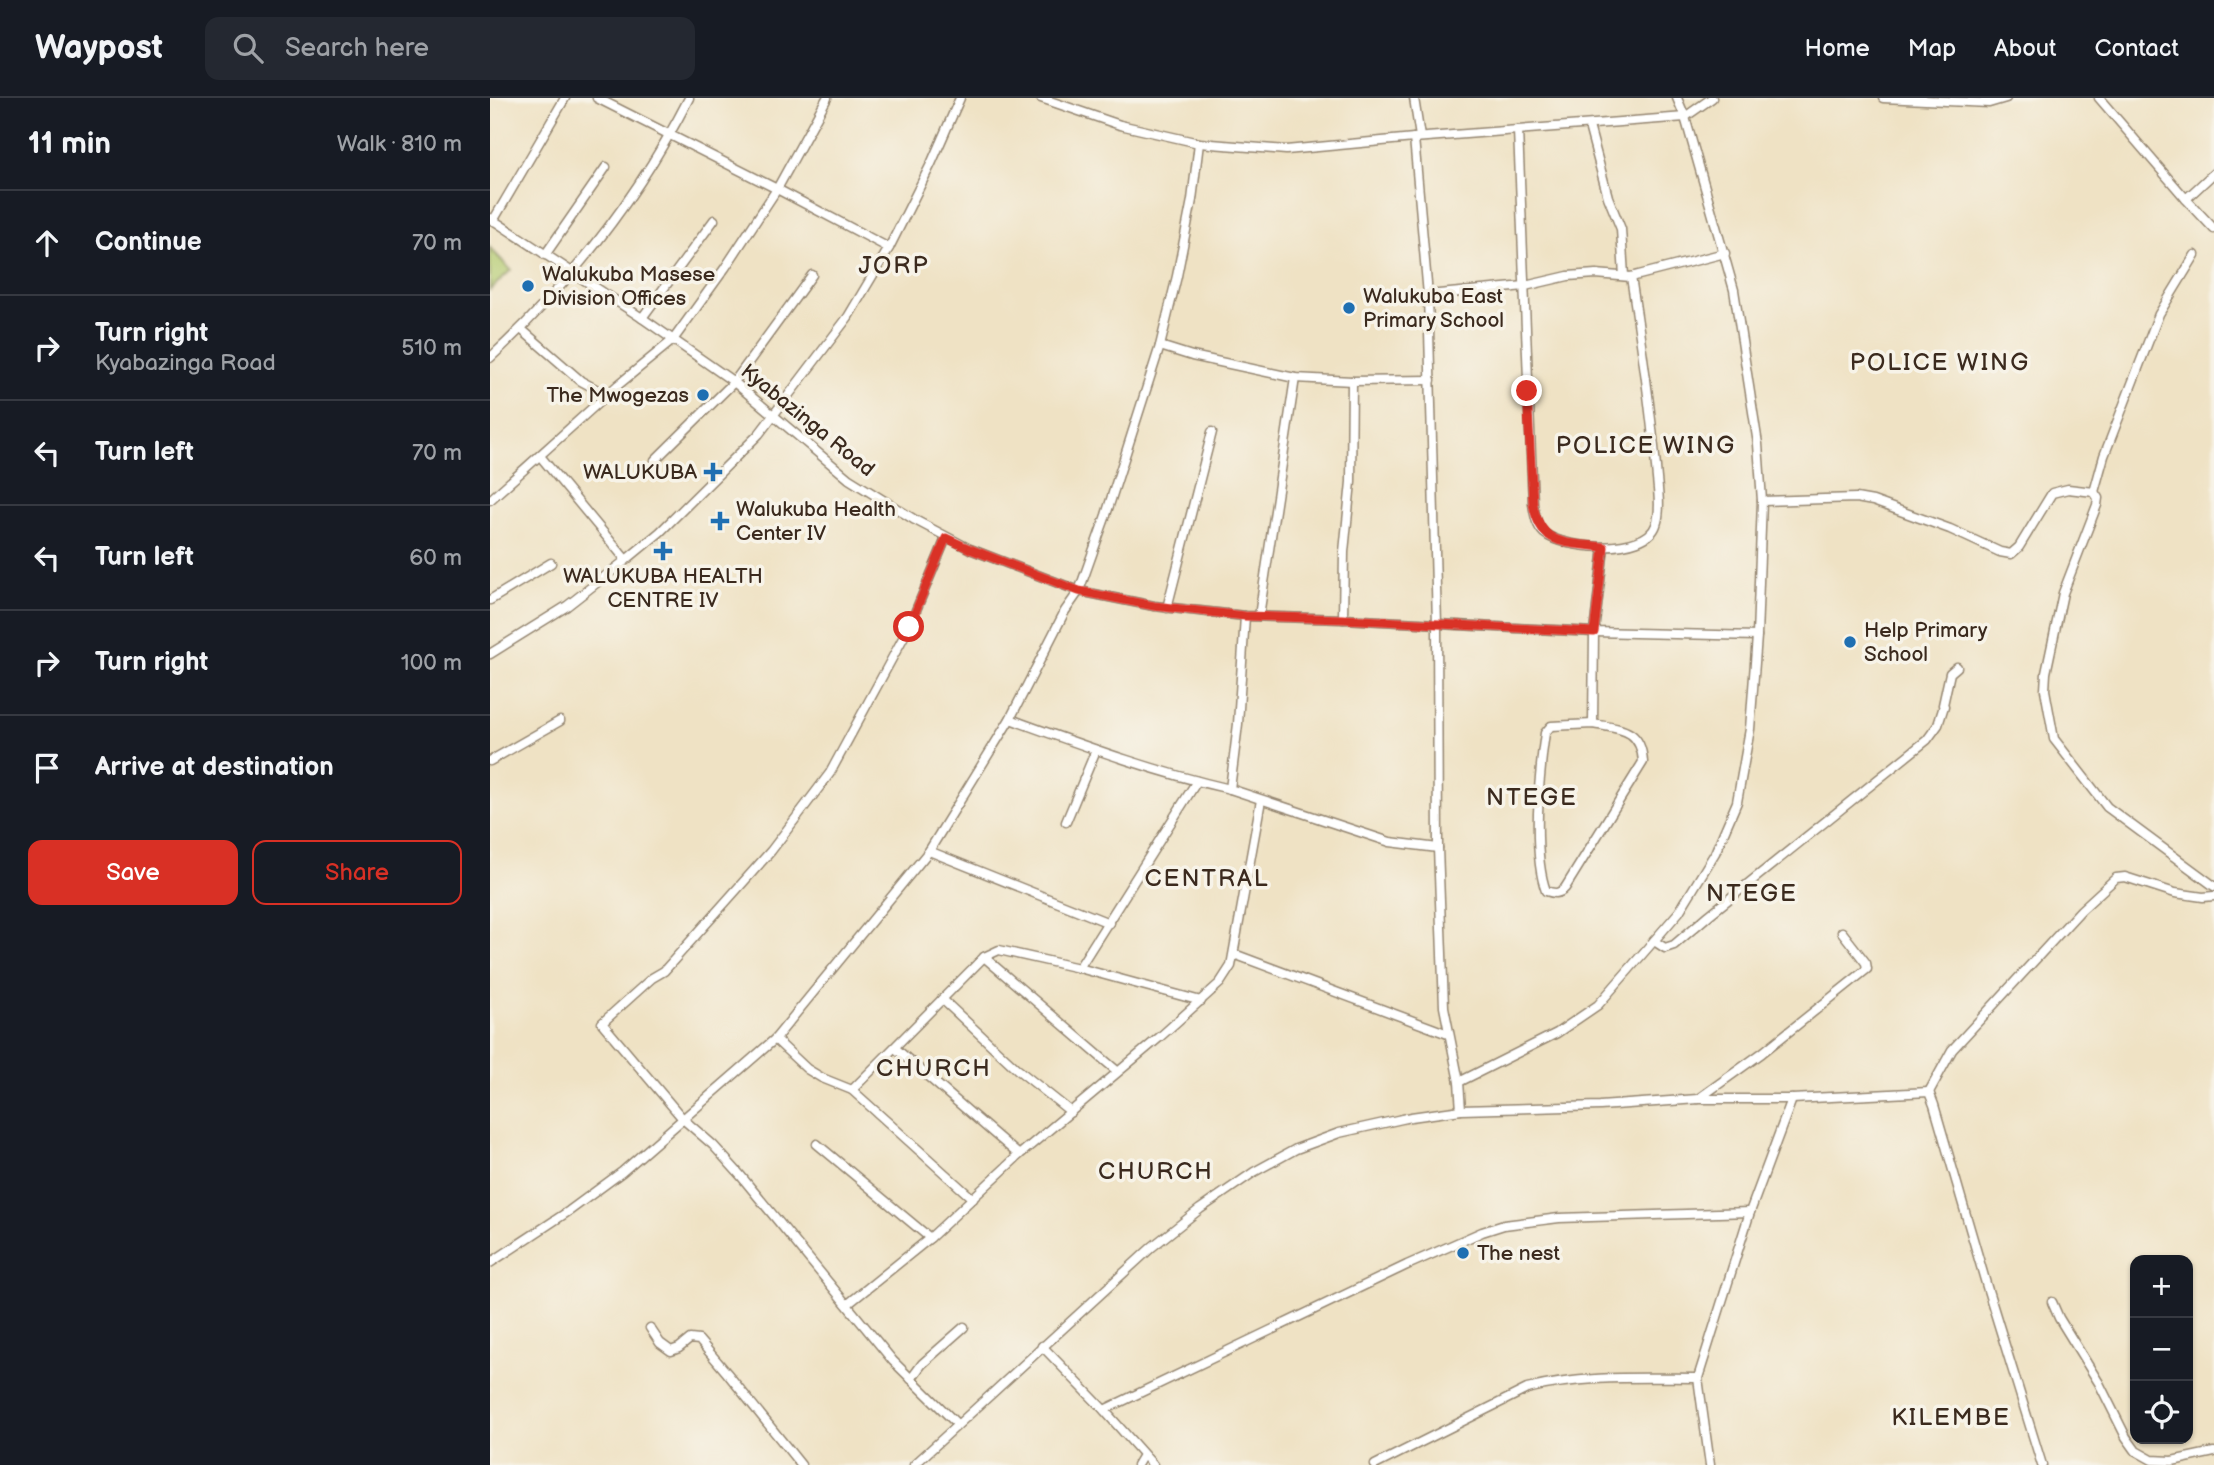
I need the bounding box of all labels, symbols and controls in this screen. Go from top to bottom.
search box [205,17,695,80]
text: Waypost [35,28,163,68]
icon: search [229,29,267,67]
text: Search here [285,33,429,64]
text: Home [1805,34,1870,63]
text: Map [1908,34,1956,63]
text: About [1994,34,2056,63]
text: Contact [2094,34,2179,63]
text: 11 min [28,126,111,162]
text: Walk · 810 m [337,130,462,158]
icon: ahead [28,224,66,262]
text: Continue [95,227,202,258]
text: 70 m [412,229,462,257]
district label: JORP [858,251,930,280]
place label: Walukuba Masese Division Offices [542,262,715,311]
marker: Walukuba Masese Division Offices [520,278,536,294]
place label: Walukuba East Primary School [1363,284,1504,333]
marker: Walukuba East Primary School [1341,300,1357,316]
text: Turn right [95,318,208,349]
icon: right [28,329,66,367]
text: 510 m [401,334,462,362]
district label: POLICE WING [1850,348,2030,377]
text: Kyabazinga Road [95,349,276,377]
street label: Kyabazinga Road [736,359,880,482]
route end [1511,375,1542,406]
place label: The Mwogezas [547,383,689,408]
marker: The Mwogezas [695,387,711,403]
district label: POLICE WING [1556,431,1736,460]
icon: left [28,434,66,472]
text: Turn left [95,437,194,468]
text: 70 m [412,439,462,467]
place label: WALUKUBA [583,460,697,485]
marker: WALUKUBA [703,462,723,482]
place label: Walukuba Health Center IV [736,497,896,546]
marker: Walukuba Health Center IV [710,511,730,531]
icon: left [28,539,66,577]
marker: WALUKUBA HEALTH CENTRE IV [653,541,673,561]
text: Turn left [95,542,194,573]
text: 60 m [409,544,462,572]
place label: WALUKUBA HEALTH CENTRE IV [563,564,763,613]
route start [893,611,924,642]
place label: Help Primary School [1864,618,1988,667]
marker: Help Primary School [1842,634,1858,650]
icon: right [28,644,66,682]
text: Turn right [95,647,208,678]
text: 100 m [401,649,462,677]
icon: arrive [28,749,66,787]
text: Arrive at destination [95,752,334,783]
district label: NTEGE [1486,783,1578,812]
button: Save [28,840,238,905]
button: Share [252,840,462,905]
district label: CENTRAL [1145,864,1269,893]
district label: NTEGE [1706,879,1798,908]
district label: CHURCH [876,1054,992,1083]
district label: CHURCH [1098,1157,1214,1186]
place label: The nest [1477,1241,1560,1266]
marker: The nest [1455,1245,1471,1261]
map controls [2130,1255,2193,1444]
button: + [2130,1255,2193,1318]
button: − [2130,1318,2193,1381]
button: locate [2130,1381,2193,1444]
district label: KILEMBE [1891,1403,2011,1432]

